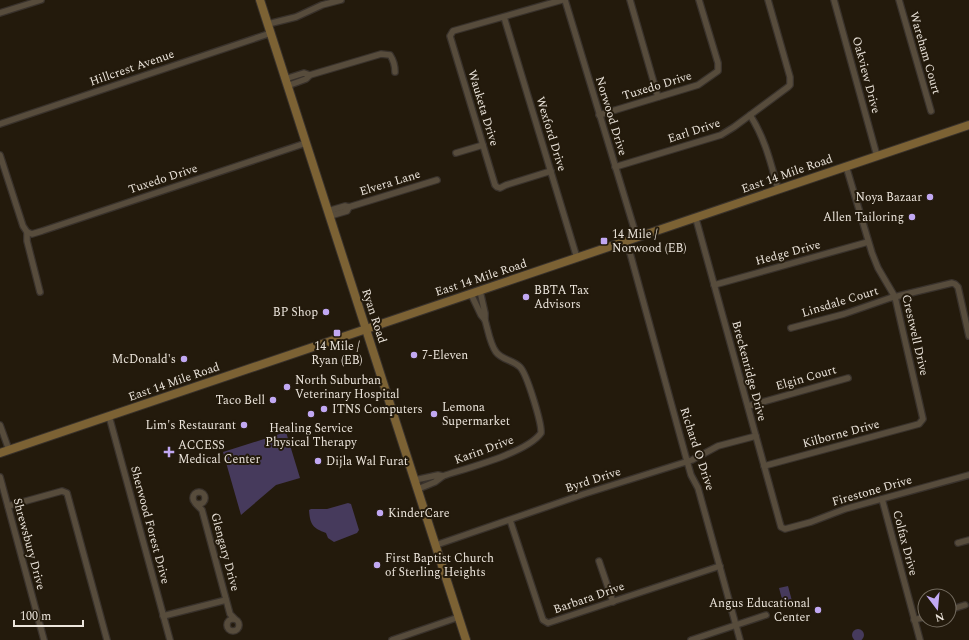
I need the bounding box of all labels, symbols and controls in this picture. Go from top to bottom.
street label: Wareham Court [904,10,946,96]
street label: Oakview Drive [847,34,885,116]
street label: Hillcrest Avenue [87,45,177,91]
street label: Tuxedo Drive [620,66,694,106]
street label: Wauketa Drive [462,67,504,149]
street label: Norwood Drive [590,74,632,158]
street label: Wexford Drive [531,94,571,174]
street label: Earl Drive [665,114,723,148]
street label: East 14 Mile Road [739,149,836,199]
street label: Tuxedo Drive [126,159,200,199]
street label: Elvera Lane [357,165,423,201]
place label: Noya Bazaar [855,188,922,207]
marker: Noya Bazaar [925,192,935,202]
place label: Allen Tailoring [823,208,904,227]
marker: Allen Tailoring [907,212,917,222]
place label: 14 Mile / Norwood (EB) [612,225,686,258]
street label: Hedge Drive [753,235,823,271]
marker: 14 Mile / Norwood (EB) [599,236,609,246]
street label: East 14 Mile Road [433,254,530,302]
place label: BBTA Tax Advisors [534,281,589,314]
street label: Linsdale Court [799,281,881,323]
street label: Ryan Road [356,286,392,346]
marker: BBTA Tax Advisors [521,292,531,302]
street label: Crestwell Drive [896,292,934,378]
place label: BP Shop [273,303,318,322]
marker: BP Shop [321,307,331,317]
street label: Breckenridge Drive [726,319,772,424]
marker: 14 Mile / Ryan (EB) [332,328,342,338]
place label: 14 Mile / Ryan (EB) [311,337,363,370]
place label: 7-Eleven [422,346,468,365]
place label: McDonald's [112,350,176,369]
marker: 7-Eleven [409,350,419,360]
marker: McDonald's [179,354,189,364]
street label: East 14 Mile Road [126,357,223,407]
street label: Elgin Court [773,360,839,396]
place label: North Suburban Veterinary Hospital [295,371,400,404]
marker: North Suburban Veterinary Hospital [282,382,292,392]
place label: Taco Bell [215,391,265,410]
marker: Taco Bell [268,395,278,405]
place label: Lemona Supermarket [442,398,510,431]
place label: ITNS Computers [332,400,423,419]
marker: ITNS Computers [319,404,329,414]
street label: Richard O Drive [675,405,720,493]
marker: Healing Service Physical Therapy [306,409,316,419]
marker: Lemona Supermarket [429,409,439,419]
street label: Kilborne Drive [800,415,882,453]
place label: Lim's Restaurant [146,416,236,435]
place label: Healing Service Physical Therapy [265,419,358,452]
marker: Lim's Restaurant [239,420,249,430]
street label: Karin Drive [452,430,517,470]
place label: ACCESS Medical Center [178,436,260,469]
marker: ACCESS Medical Center [163,446,175,458]
place label: Dijla Wal Furat [326,452,408,471]
marker: Dijla Wal Furat [313,456,323,466]
street label: Byrd Drive [563,462,623,498]
street label: Sherwood Forest Drive [125,464,175,586]
street label: Firestone Drive [830,470,914,512]
street label: Shrewsbury Drive [8,496,50,592]
place label: KinderCare [388,504,450,523]
marker: KinderCare [375,508,385,518]
street label: Colfax Drive [887,508,923,578]
street label: Glengary Drive [205,511,245,594]
place label: First Baptist Church of Sterling Heights [385,549,494,582]
marker: First Baptist Church of Sterling Heights [372,560,382,570]
street label: Barbara Drive [551,577,627,619]
north arrow [917,588,957,628]
place label: Angus Educational Center [709,594,810,627]
scale bar [14,602,83,628]
marker: Angus Educational Center [813,605,823,615]
text: 100 m [20,607,51,626]
text: N [933,608,946,627]

